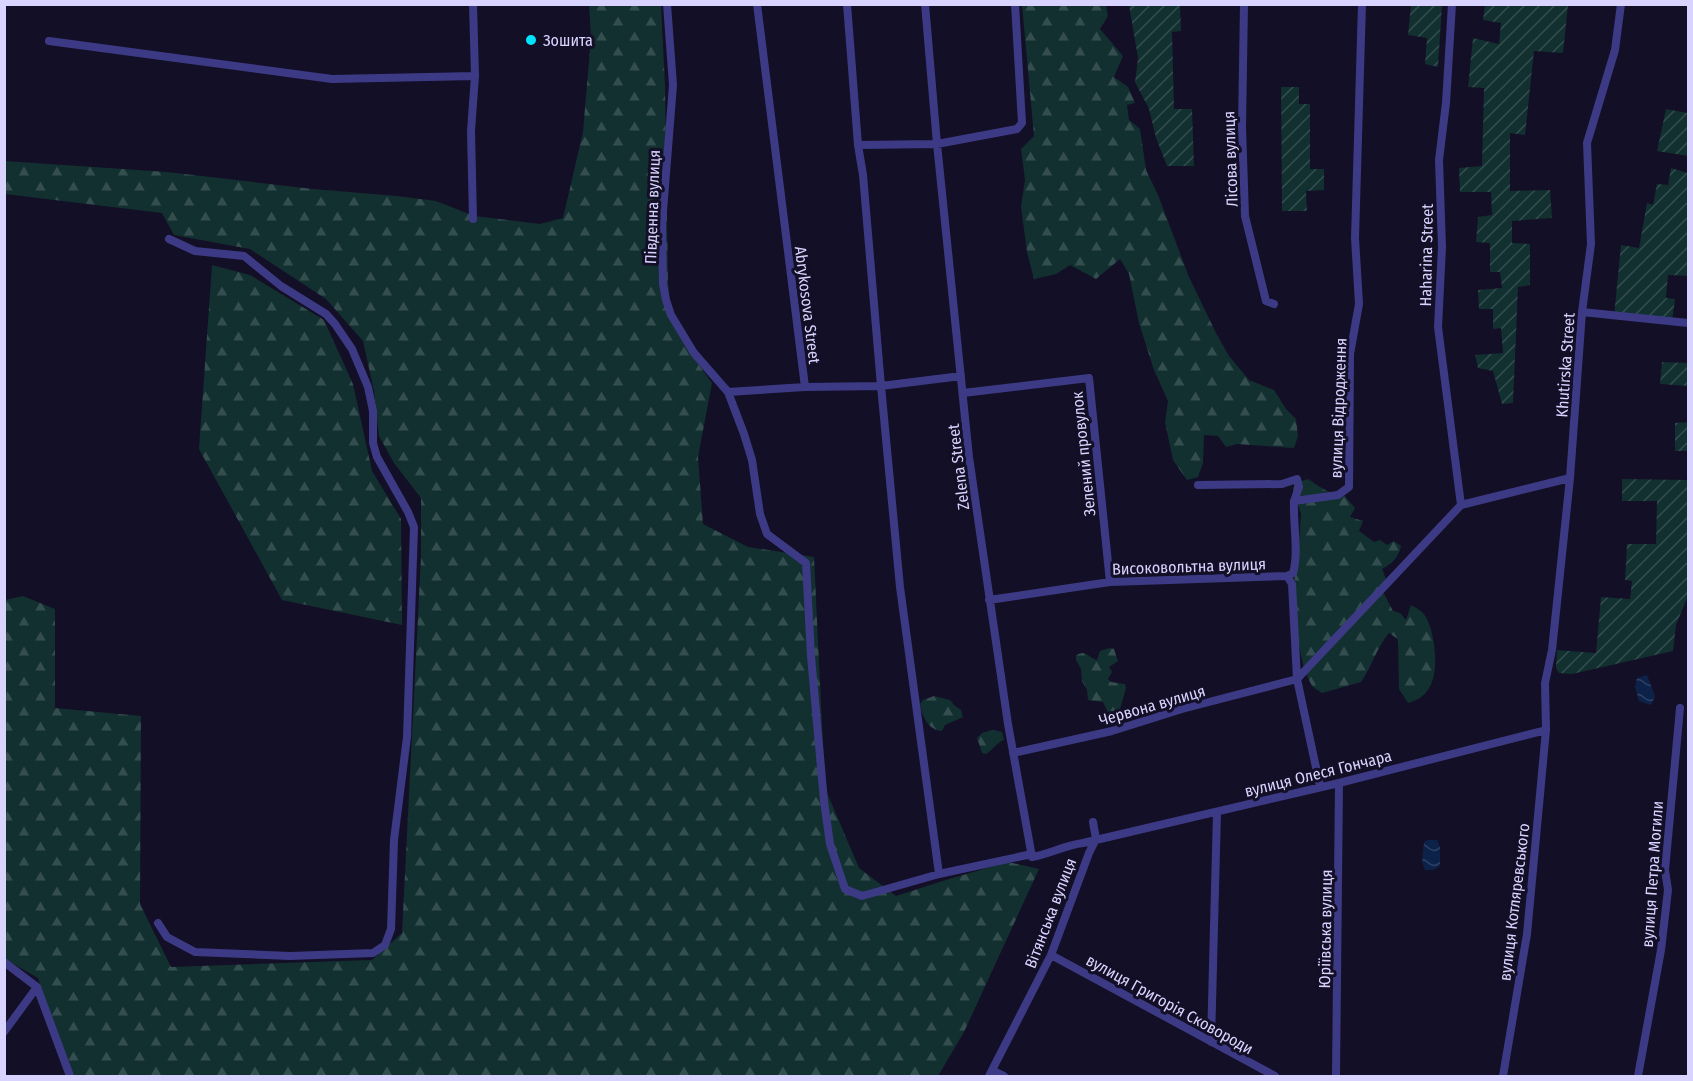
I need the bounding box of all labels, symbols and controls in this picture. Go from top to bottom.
place label: Зошита [543,31,593,50]
marker: Зошита [524,33,538,47]
street label: Лісова вулиця [1219,111,1242,207]
street label: Південна вулиця [641,150,664,264]
street label: Haharina Street [1416,203,1437,307]
street label: Abrykosova Street [791,245,824,366]
street label: Khutirska Street [1552,311,1579,418]
street label: вулиця Відродження [1327,338,1350,479]
street label: Зелений провулок [1067,390,1099,517]
street label: Zelena Street [944,422,973,511]
street label: Високовольтна вулиця [1112,554,1266,579]
street label: Червона вулиця [1097,681,1207,730]
street label: вулиця Олеся Гончара [1243,746,1394,801]
street label: вулиця Петра Могили [1638,800,1667,948]
street label: вулиця Котляревського [1495,822,1534,982]
street label: Вітянська вулиця [1021,855,1080,971]
street label: Юріївська вулиця [1315,869,1336,989]
street label: вулиця Григорія Сковороди [1083,951,1257,1058]

